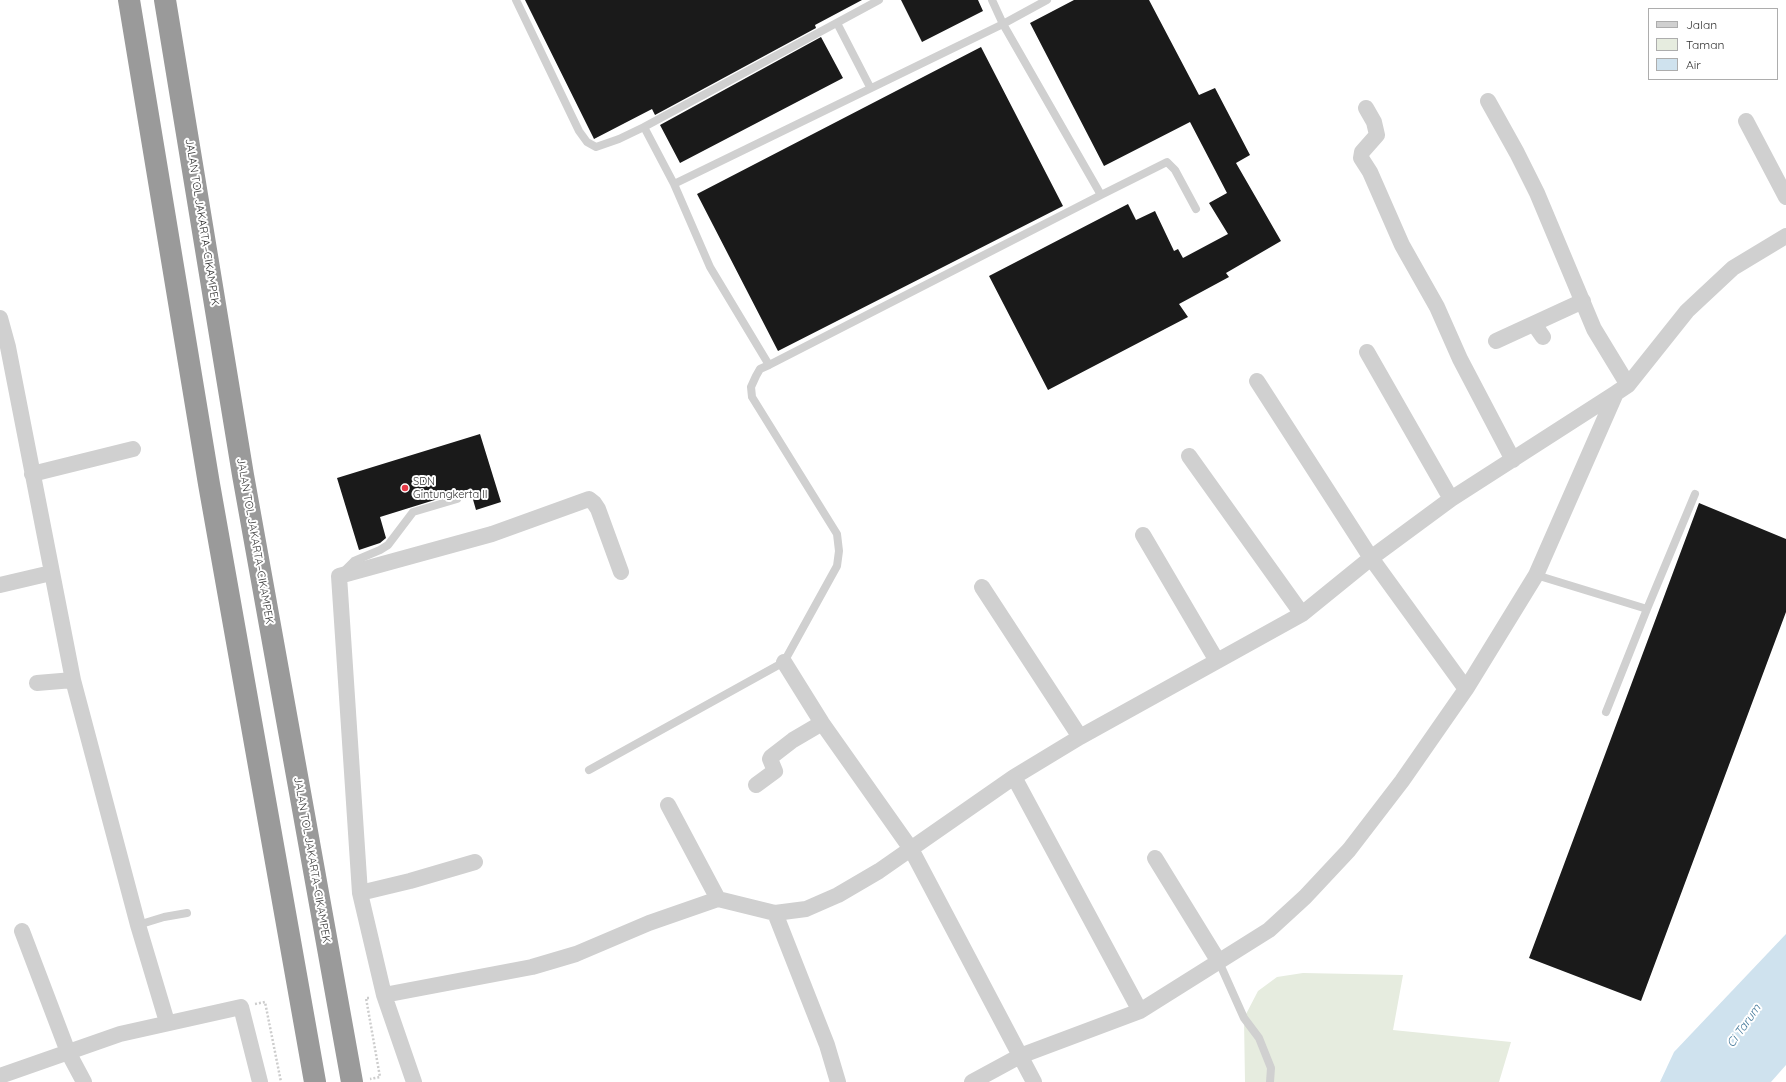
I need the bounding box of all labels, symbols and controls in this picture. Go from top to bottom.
legend [1648,8,1778,80]
text: Jalan [1686,17,1717,32]
text: Taman [1686,37,1724,52]
text: Air [1686,57,1701,72]
street label: JALAN TOL JAKARTA–CIKAMPEK [182,138,222,306]
street label: JALAN TOL JAKARTA–CIKAMPEK [234,457,276,625]
place label: SDN Gintungkerta II [413,475,488,501]
marker: SDN Gintungkerta II [400,483,410,493]
street label: JALAN TOL JAKARTA–CIKAMPEK [291,776,333,944]
water label: Ci Tarum [1724,1002,1764,1050]

